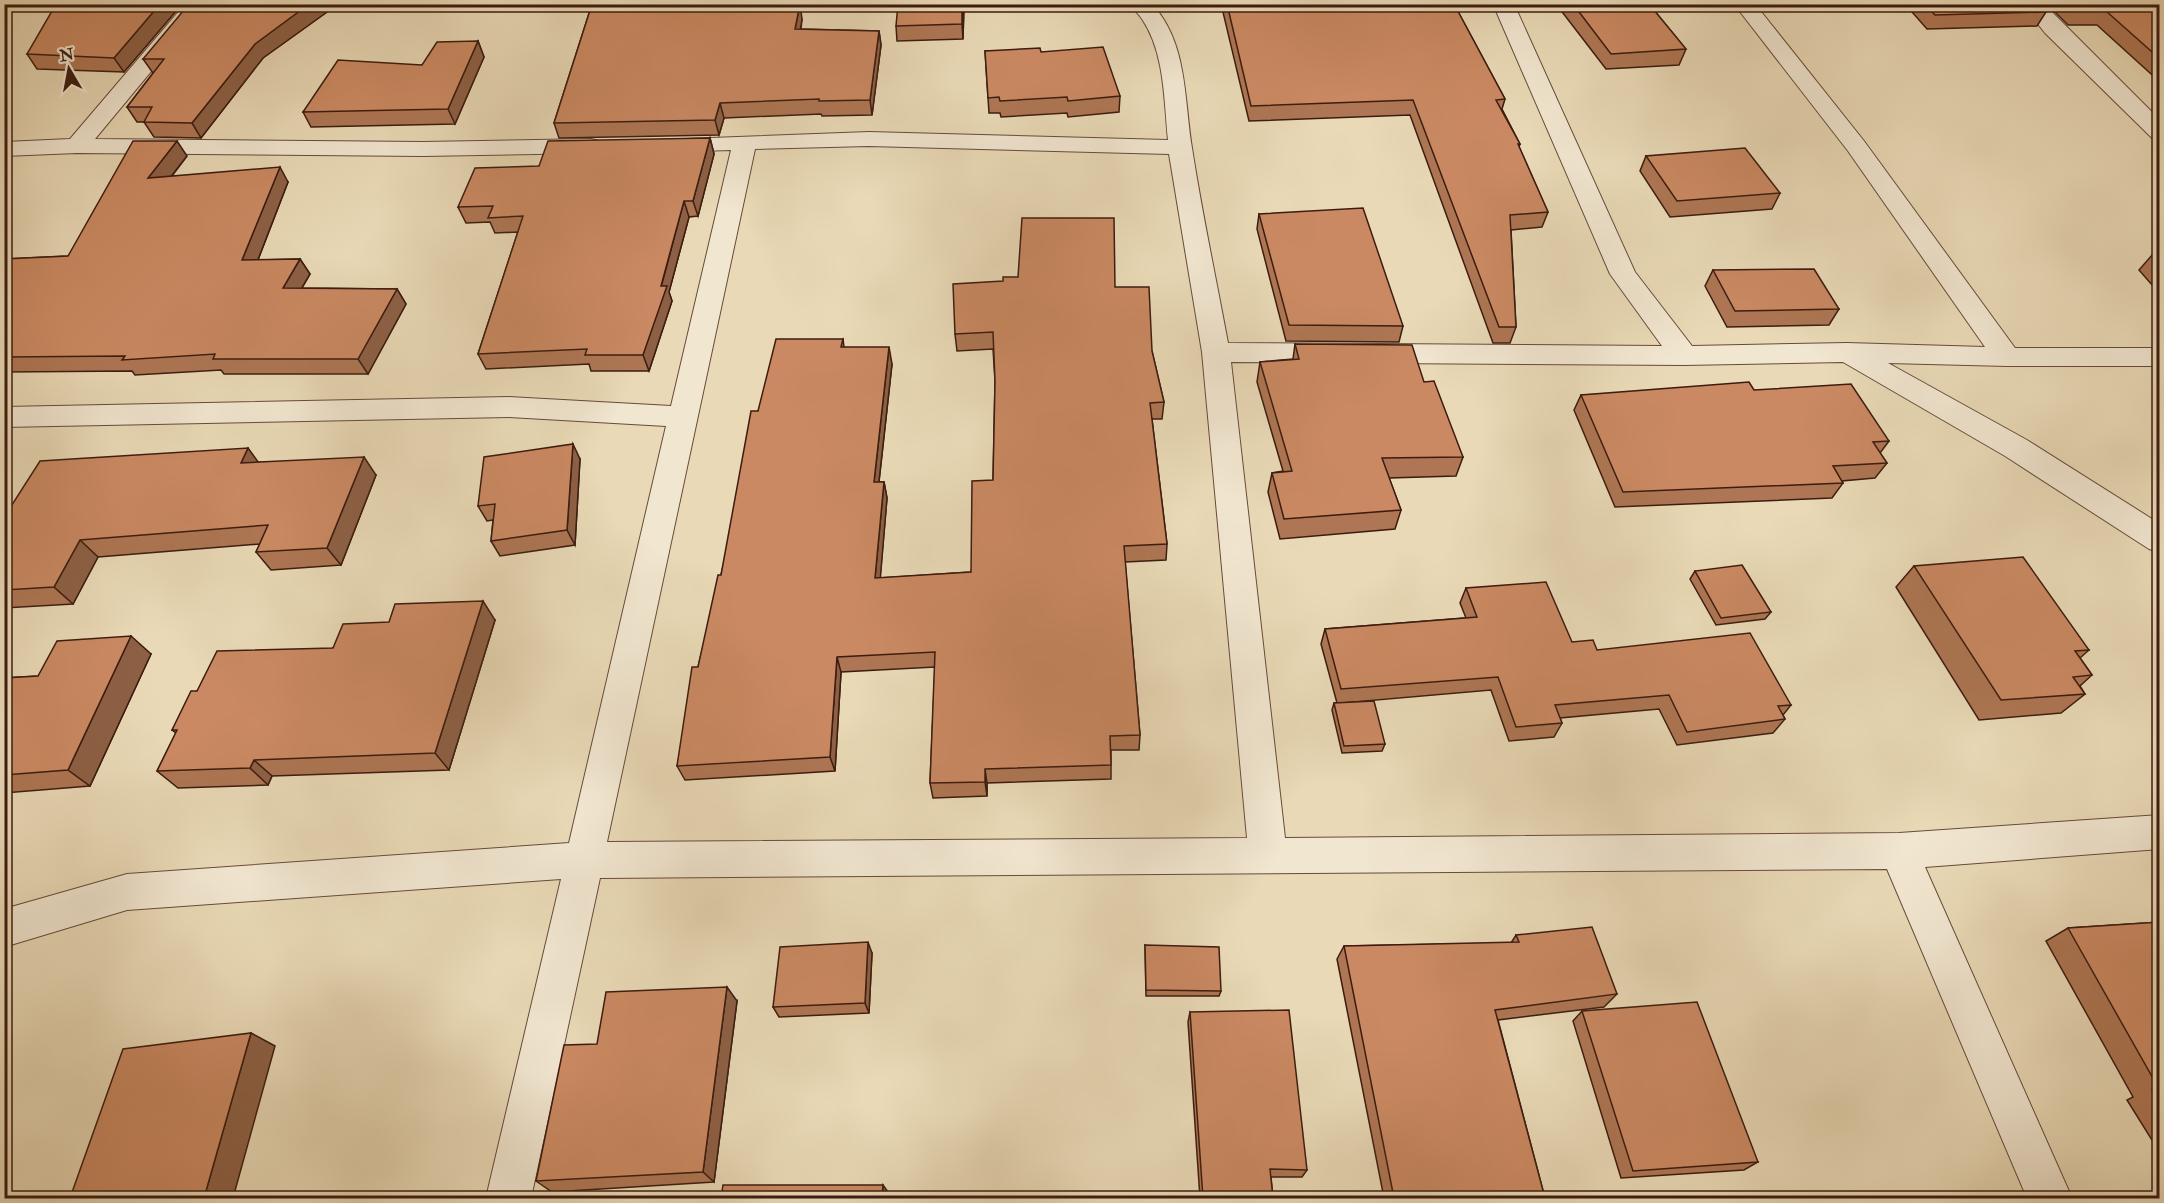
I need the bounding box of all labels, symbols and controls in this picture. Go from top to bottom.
north arrow [39,39,99,99]
text: N [57,44,76,66]

